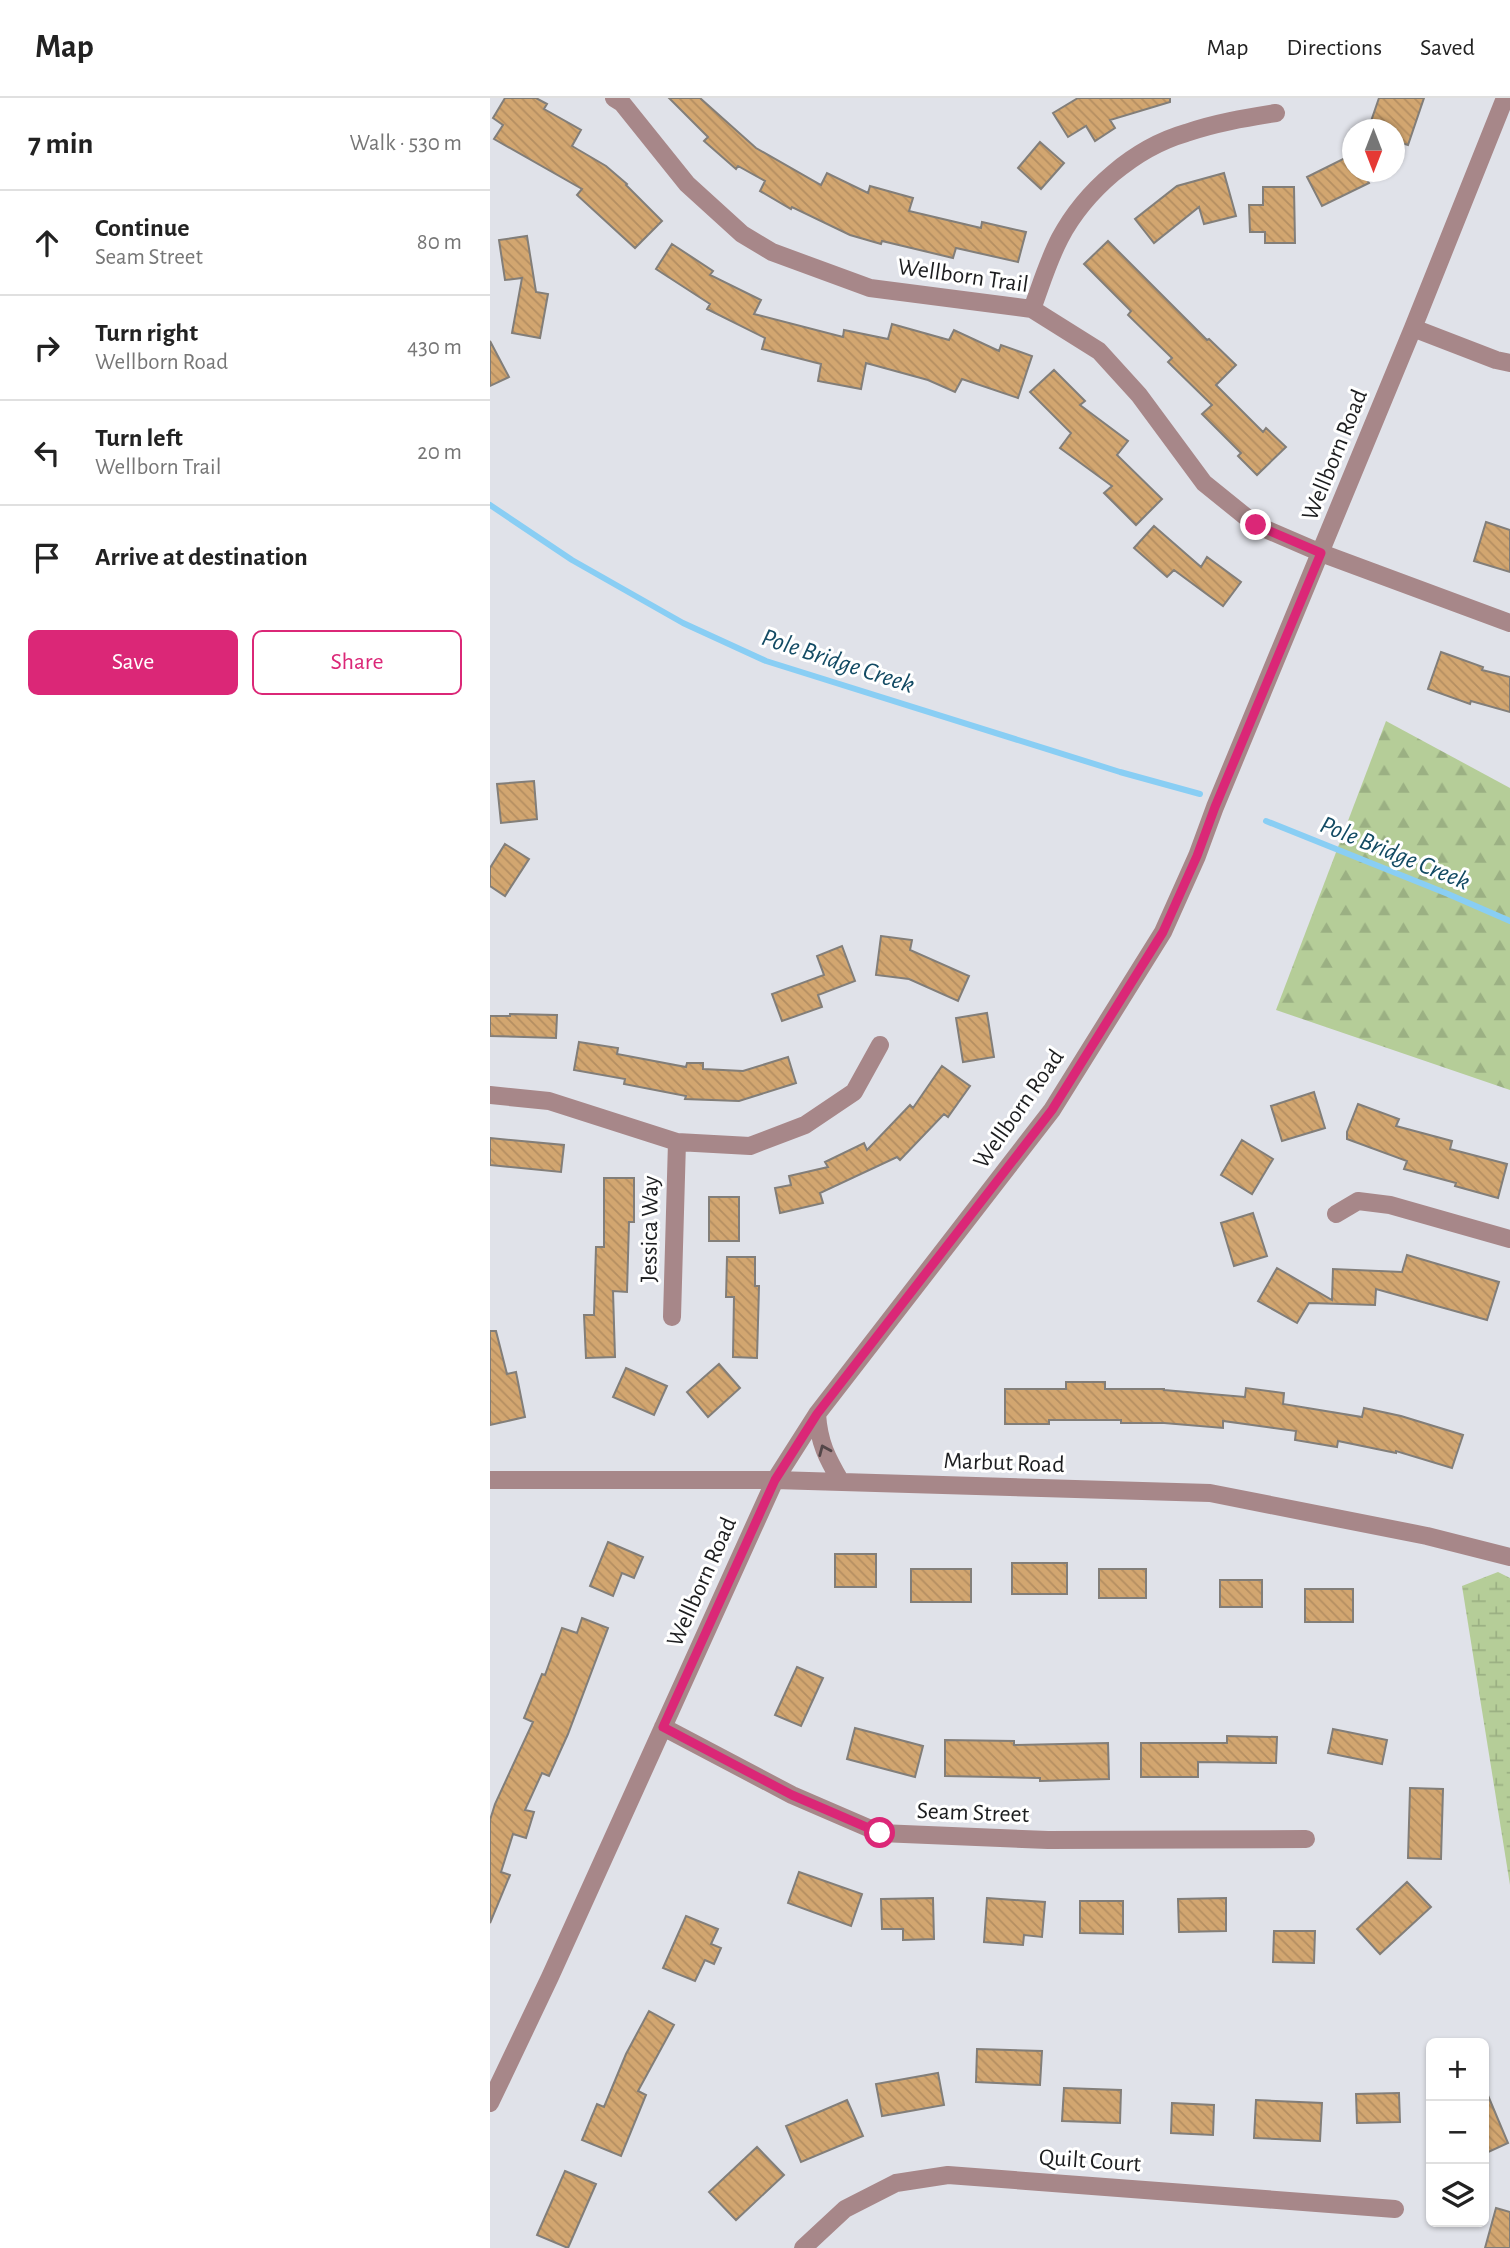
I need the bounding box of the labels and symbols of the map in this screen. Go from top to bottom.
north arrow [1342,119,1405,182]
street label: Wellborn Trail [896,255,1030,297]
street label: Wellborn Road [1298,386,1372,524]
route end [1240,509,1271,540]
water label: Pole Bridge Creek [758,624,918,698]
water label: Pole Bridge Creek [1316,811,1474,895]
street label: Wellborn Road [969,1045,1069,1173]
street label: Jessica Way [637,1175,663,1283]
one-way arrow [819,1445,833,1457]
street label: Marbut Road [943,1449,1065,1477]
street label: Wellborn Road [663,1514,741,1650]
street label: Seam Street [916,1799,1030,1827]
route start [864,1817,895,1848]
street label: Quilt Court [1038,2145,1142,2177]

